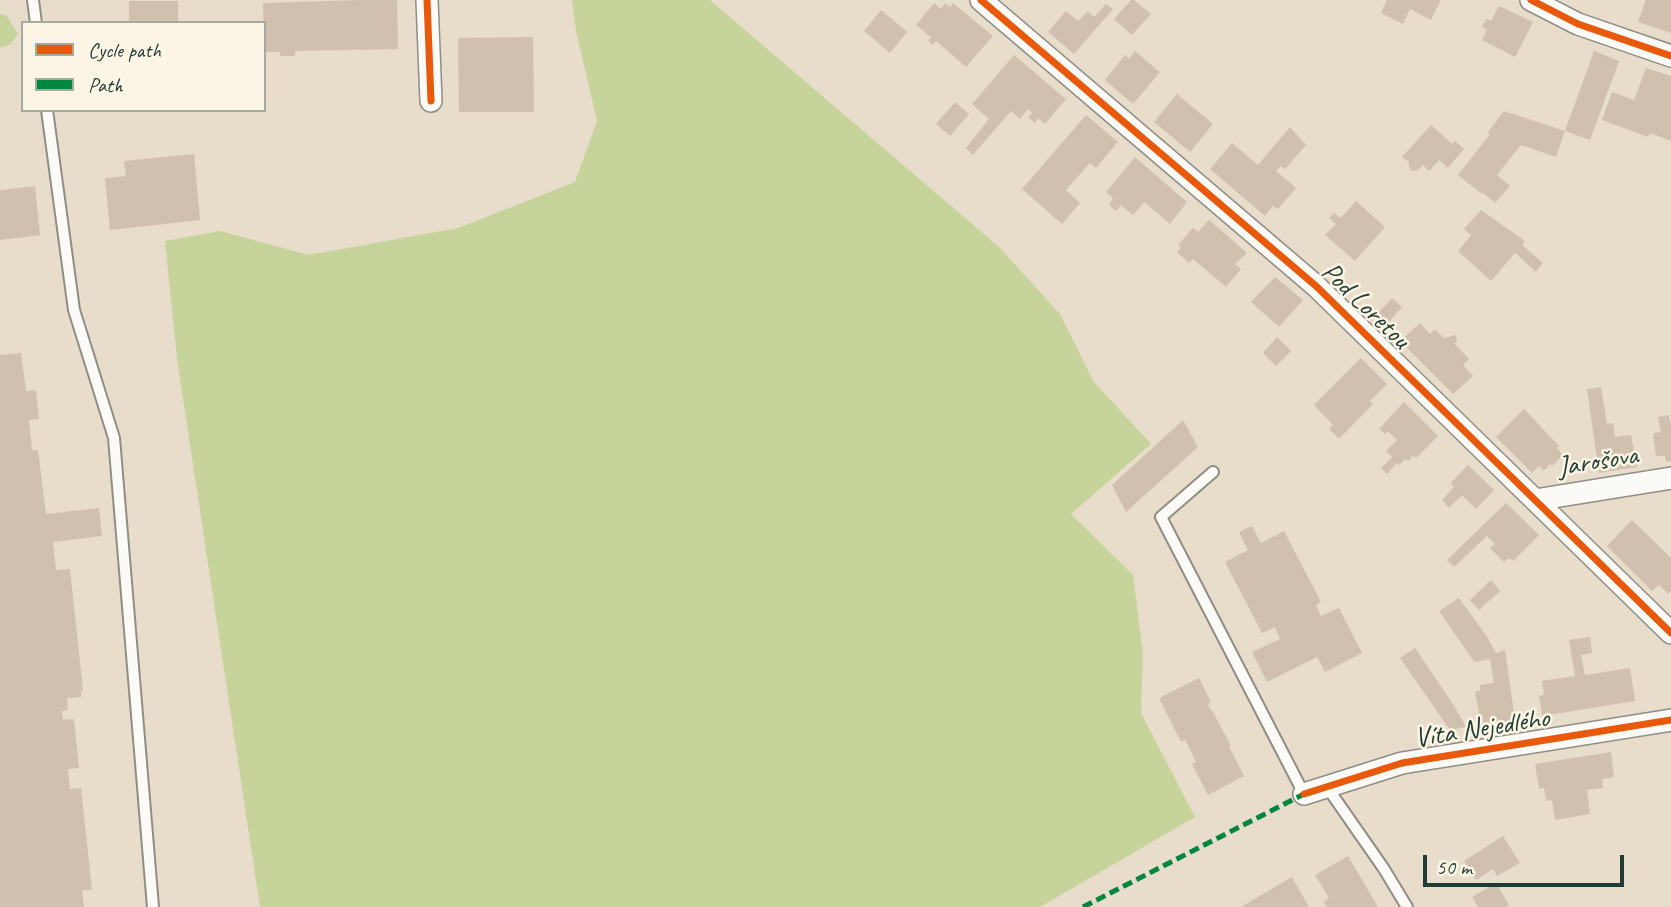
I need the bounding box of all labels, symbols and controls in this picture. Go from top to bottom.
legend [21,21,266,112]
text: Cycle path [88,37,161,63]
text: Path [88,72,123,98]
street label: Pod Loretou [1314,256,1416,356]
street label: Jarošova [1556,439,1640,485]
street label: Víta Nejedlého [1412,702,1552,756]
scale bar [1426,841,1627,885]
text: 50 m [1436,854,1472,880]

